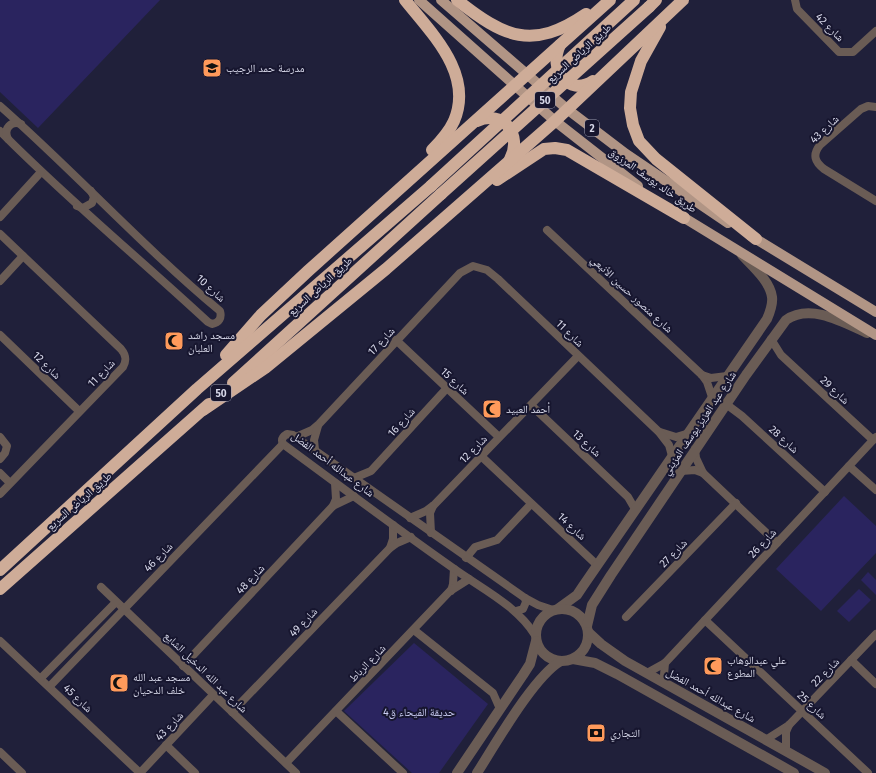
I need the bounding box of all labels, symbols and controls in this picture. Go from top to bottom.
street label: شارع 42 [813,10,847,44]
street label: طريق الرياض السريع [544,21,614,86]
school or university icon: مدرسة حمد الرجيب [201,57,223,79]
place label: مدرسة حمد الرجيب [226,62,305,75]
road number: 50 [535,92,555,108]
street label: شارع 43 [807,113,841,146]
road number: 2 [585,120,599,136]
street label: طريق خالد يوسف المرزوق [606,145,699,216]
street label: شارع منصور حسين الأنبعي [587,253,675,337]
street label: طريق الرياض السريع [285,254,355,319]
street label: شارع 10 [193,272,228,305]
street label: شارع 11 [553,317,586,350]
street label: شارع 17 [365,325,398,358]
place label: مسجد راشد العلبان [188,329,235,355]
mosque icon: مسجد راشد العلبان [163,330,185,352]
street label: شارع 12 [30,349,63,382]
street label: شارع 11 [85,357,118,390]
street label: شارع 15 [438,365,472,398]
street label: شارع عبد العزيز يوسف المزيني [660,369,740,479]
street label: شارع 29 [817,374,852,407]
road number: 50 [211,385,231,401]
mosque icon: أحمد العبيد [481,398,503,420]
place label: أحمد العبيد [506,402,550,416]
street label: شارع 16 [385,405,418,439]
street label: شارع 28 [766,423,801,456]
street label: شارع 13 [570,427,604,460]
street label: شارع عبدالله أحمد الفضل [289,428,377,500]
street label: شارع 12 [457,433,490,466]
street label: طريق الرياض السريع [44,470,115,533]
street label: شارع 14 [555,510,589,543]
street label: شارع 26 [746,526,779,561]
street label: شارع 27 [657,537,690,570]
street label: شارع 46 [141,540,175,575]
street label: شارع 48 [233,562,267,597]
street label: شارع 49 [286,605,320,640]
street label: شارع عبد الله الدخيل الشايع [161,629,250,716]
street label: شارع الرباط [346,642,389,685]
place label: علي عبدالوهاب المطوع [727,654,787,680]
mosque icon: علي عبدالوهاب المطوع [702,655,724,677]
street label: شارع 22 [809,655,842,689]
street label: شارع عبدالله أحمد الفضل [664,665,758,725]
place label: مسجد عبد الله خلف الدحيان [133,671,190,697]
mosque icon: مسجد عبد الله خلف الدحيان [108,672,130,694]
street label: شارع 45 [61,681,95,715]
street label: شارع 25 [795,689,829,722]
park label: حديقة الفيحاء ق4 [383,706,455,719]
street label: شارع 43 [153,709,186,744]
bank icon: التجاري [585,722,607,744]
place label: التجاري [610,727,640,742]

